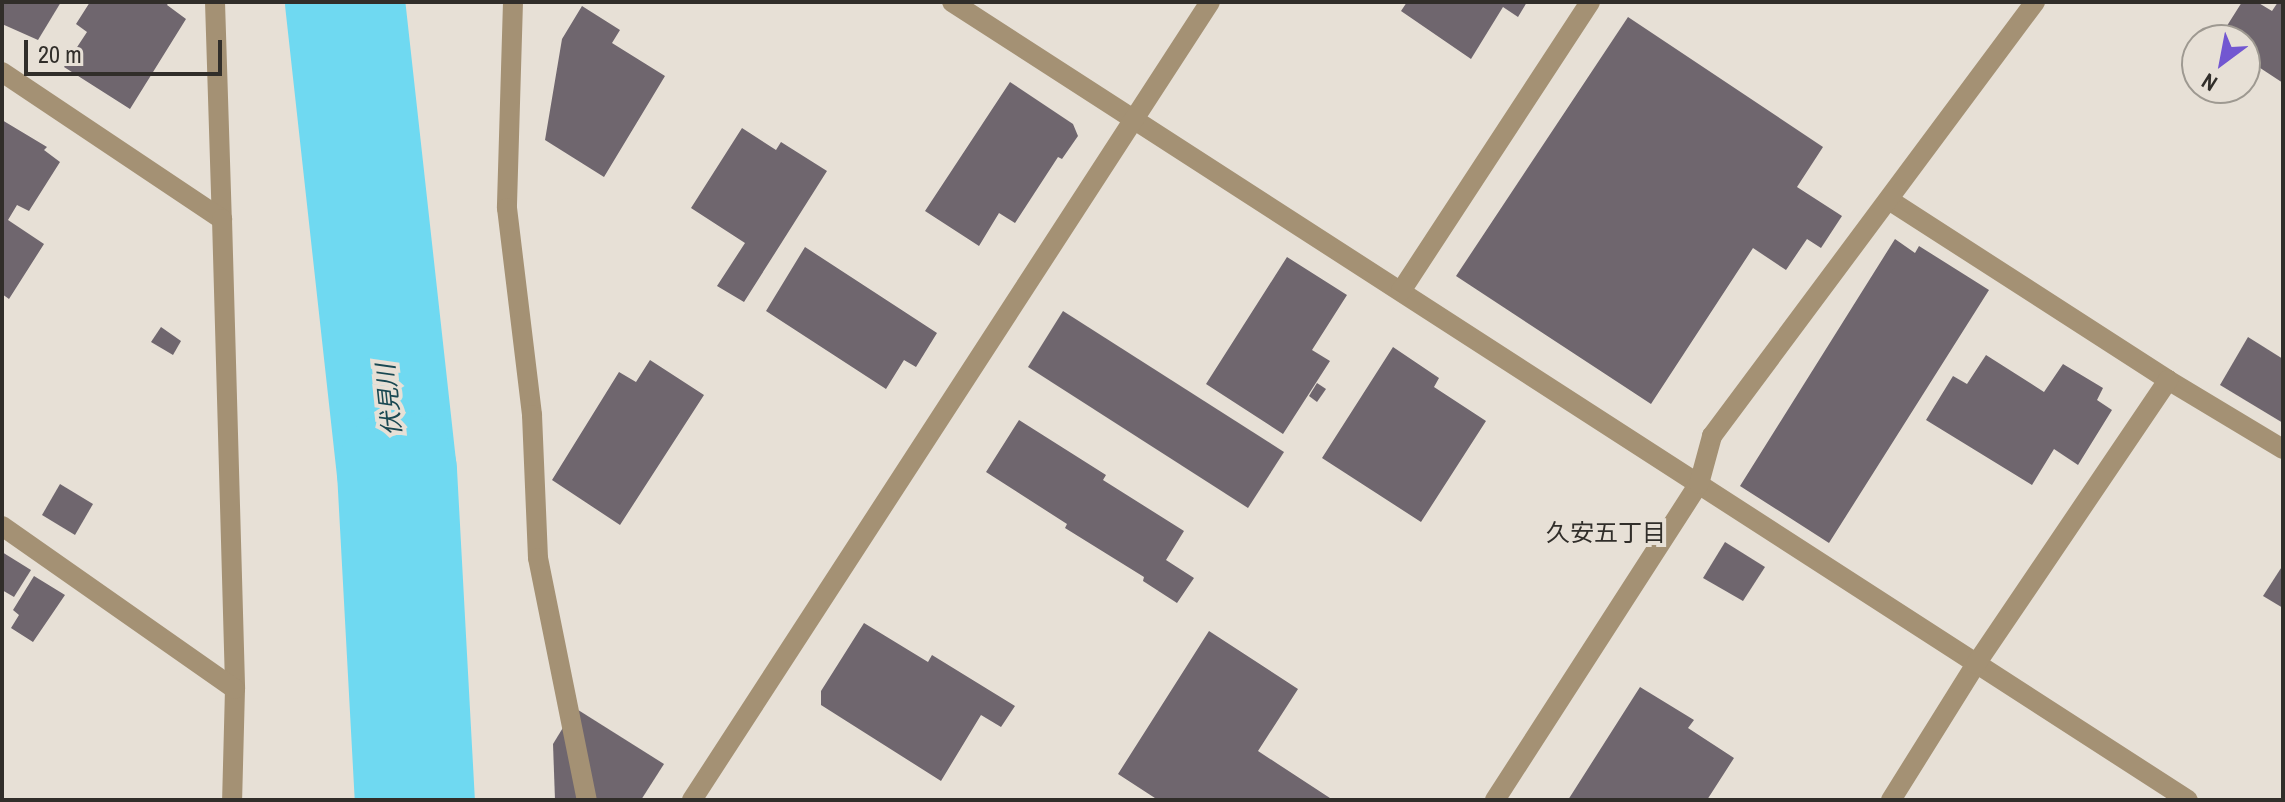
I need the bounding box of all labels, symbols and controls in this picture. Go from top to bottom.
scale bar [28,24,226,74]
north arrow [2181,24,2261,104]
text: 20 m [38,38,82,70]
text: N [2196,66,2223,99]
water label: 伏見川 [371,363,407,437]
district label: 久安五丁目 [1546,519,1666,547]

